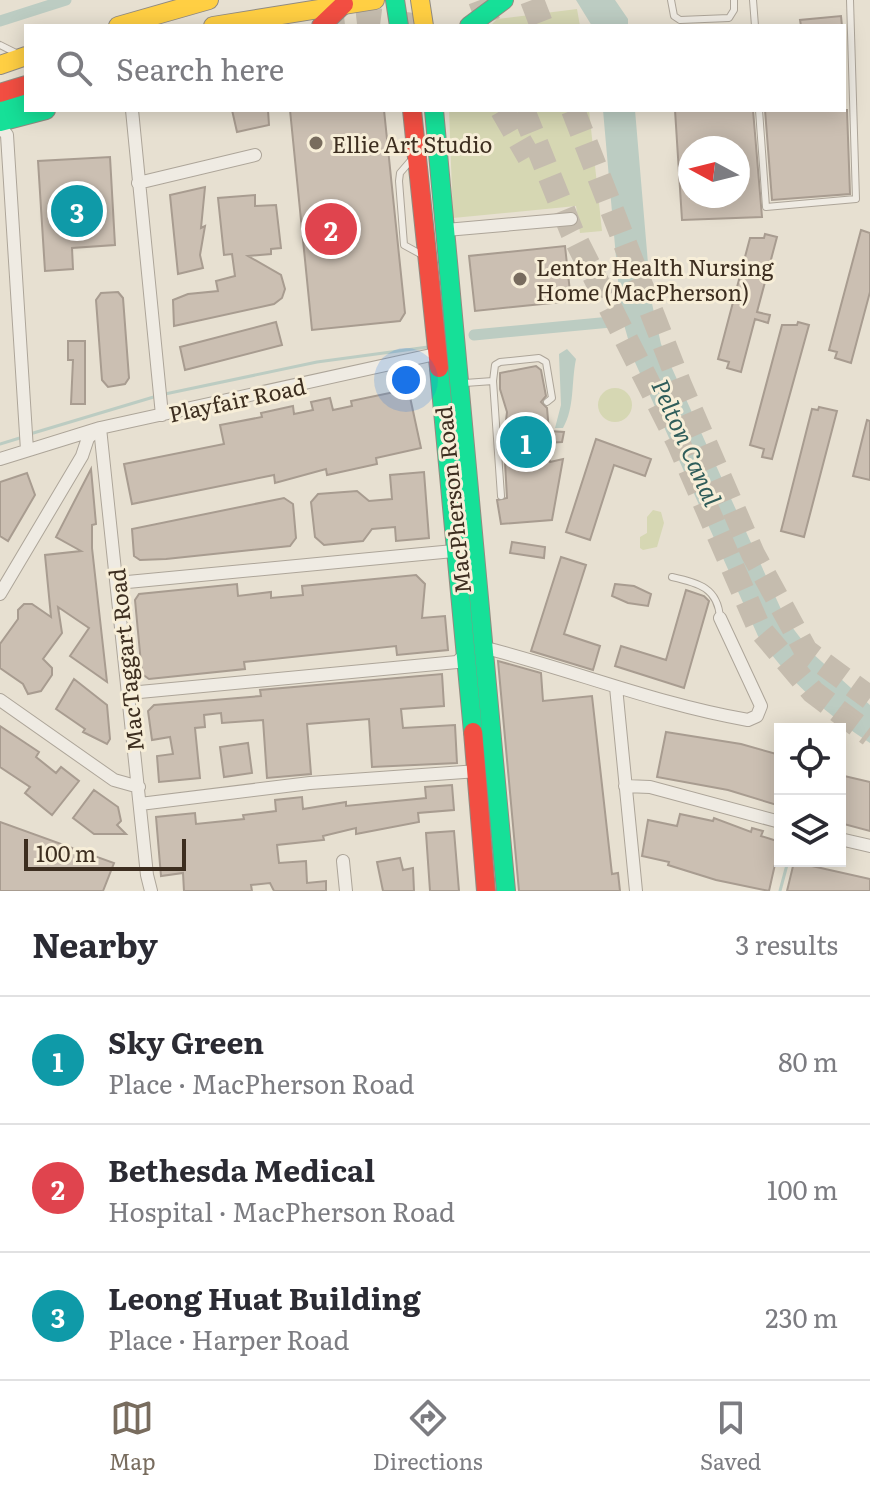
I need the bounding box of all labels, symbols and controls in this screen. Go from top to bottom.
search box [24,24,846,112]
icon: search [52,46,96,90]
text: Search here [116,46,284,90]
place label: Ellie Art Studio [332,127,492,160]
marker: Ellie Art Studio [307,134,325,152]
north arrow [678,136,750,208]
pin: 3 [51,181,103,241]
pin: 2 [305,199,357,259]
place label: Lentor Health Nursing Home (MacPherson) [536,250,775,308]
marker: Lentor Health Nursing Home (MacPherson) [511,270,529,288]
your location [386,360,426,400]
street label: Playfair Road [165,368,309,430]
water label: Pelton Canal [644,373,732,511]
street label: MacPherson Road [426,405,478,595]
pin: 1 [500,412,552,472]
street label: MacTaggart Road [99,567,151,753]
map controls [774,723,846,867]
button: locate [774,723,846,795]
button: layers [774,795,846,867]
scale bar [24,835,186,871]
text: 100 m [36,836,96,869]
text: Nearby [32,918,158,968]
text: 3 results [735,924,838,963]
text: Sky Green [108,1019,264,1063]
text: 1 [53,1041,63,1080]
text: 80 m [778,1041,838,1080]
text: Place · MacPherson Road [108,1063,414,1102]
text: Bethesda Medical [108,1147,375,1191]
text: 2 [51,1169,65,1208]
text: 100 m [767,1169,838,1208]
text: Hospital · MacPherson Road [108,1191,455,1230]
text: Leong Huat Building [108,1275,421,1319]
text: 3 [51,1297,65,1336]
text: 230 m [765,1297,838,1336]
text: Place · Harper Road [108,1319,349,1358]
tab: Map [109,1396,156,1477]
tab: Directions [373,1396,483,1477]
tab: Saved [700,1396,761,1477]

